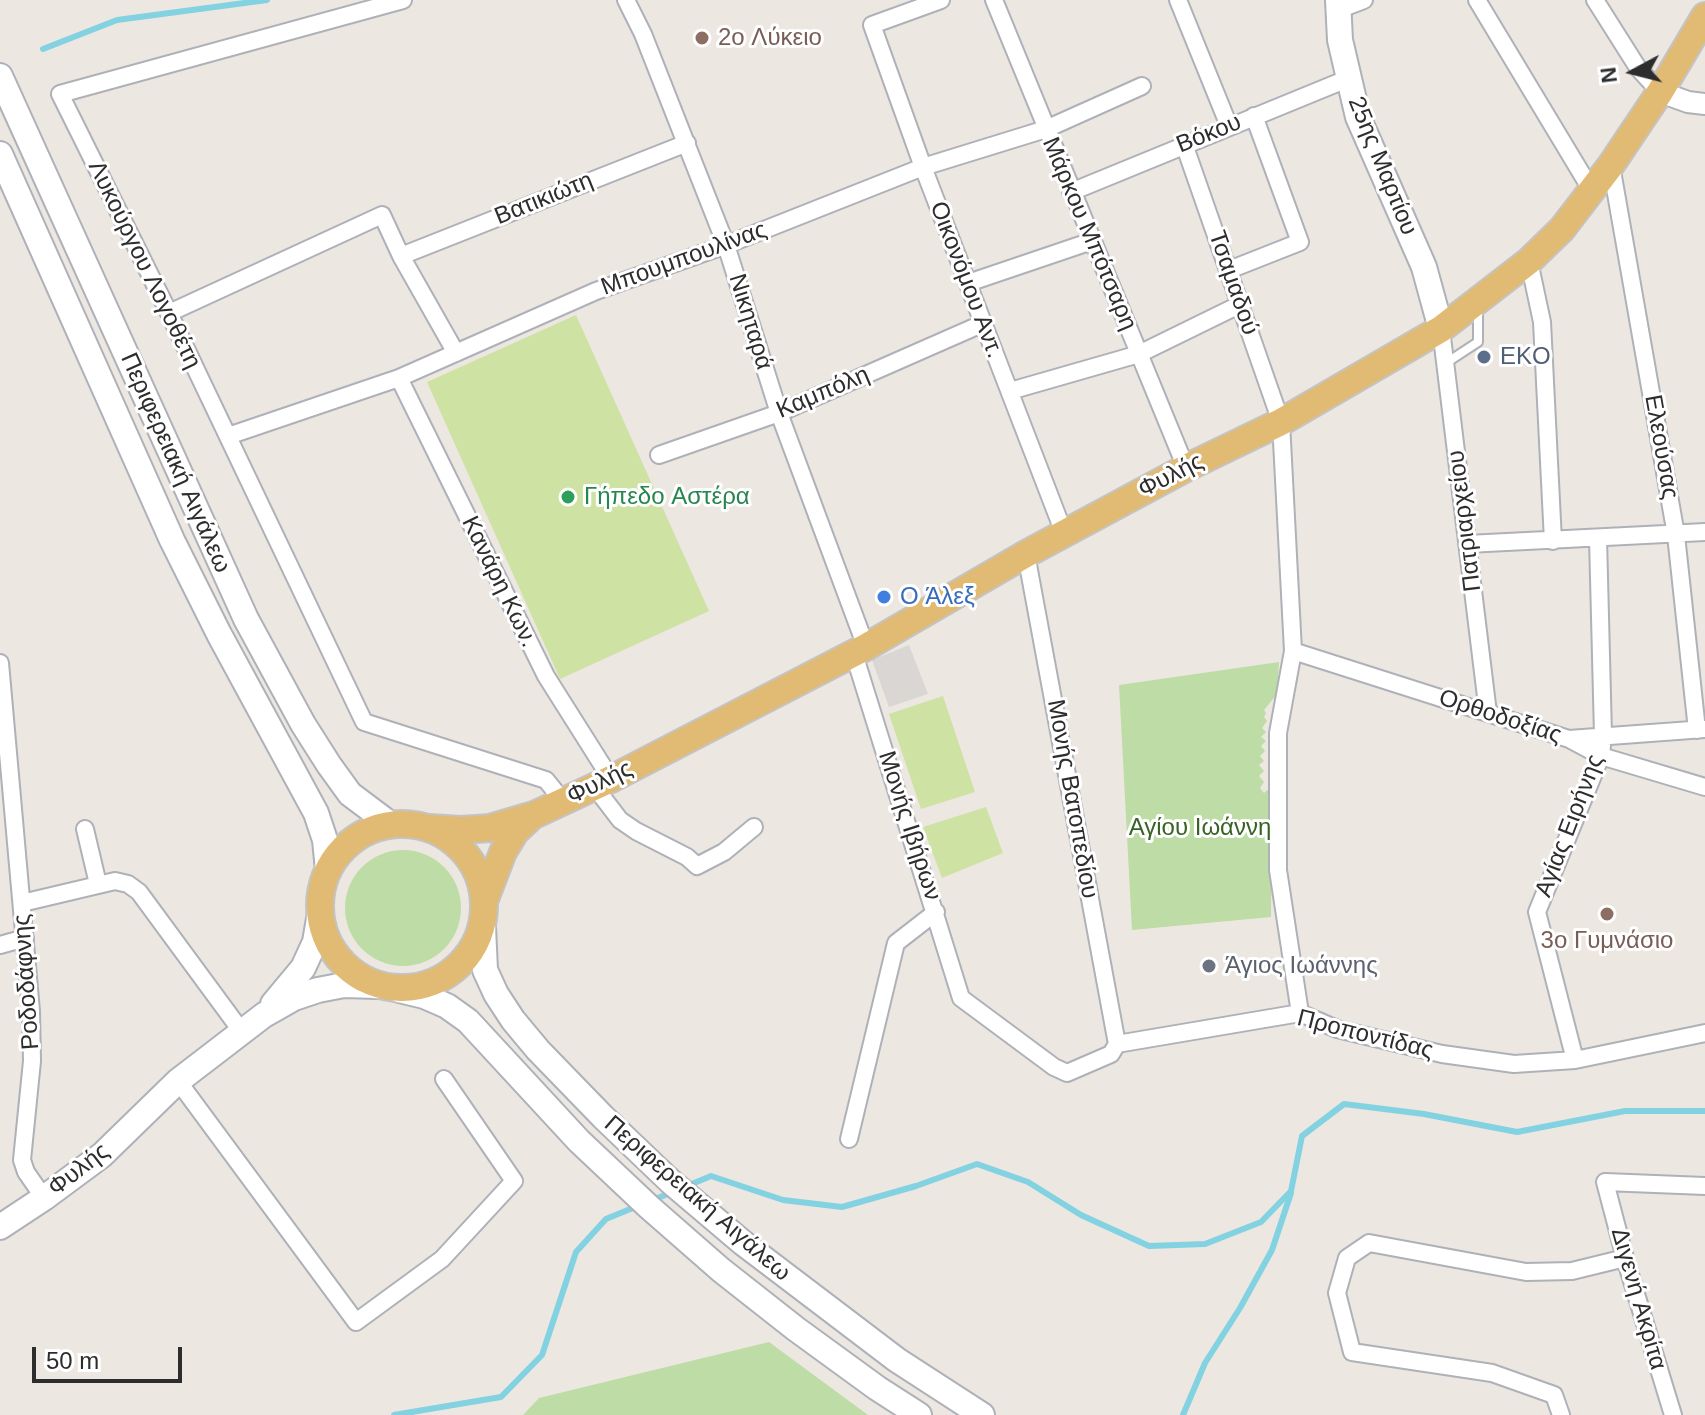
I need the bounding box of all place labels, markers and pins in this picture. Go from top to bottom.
place label: 2ο Λύκειο [718,24,822,52]
marker: 2ο Λύκειο [693,29,711,47]
place label: EKO [1500,343,1551,371]
marker: EKO [1475,348,1493,366]
place label: Γήπεδο Αστέρα [584,483,750,511]
marker: Γήπεδο Αστέρα [559,488,577,506]
place label: Ο Άλεξ [900,583,975,611]
marker: Ο Άλεξ [875,588,893,606]
marker: 3ο Γυμνάσιο [1598,905,1616,923]
place label: 3ο Γυμνάσιο [1541,927,1673,955]
place label: Άγιος Ιωάννης [1225,952,1378,980]
marker: Άγιος Ιωάννης [1200,957,1218,975]

